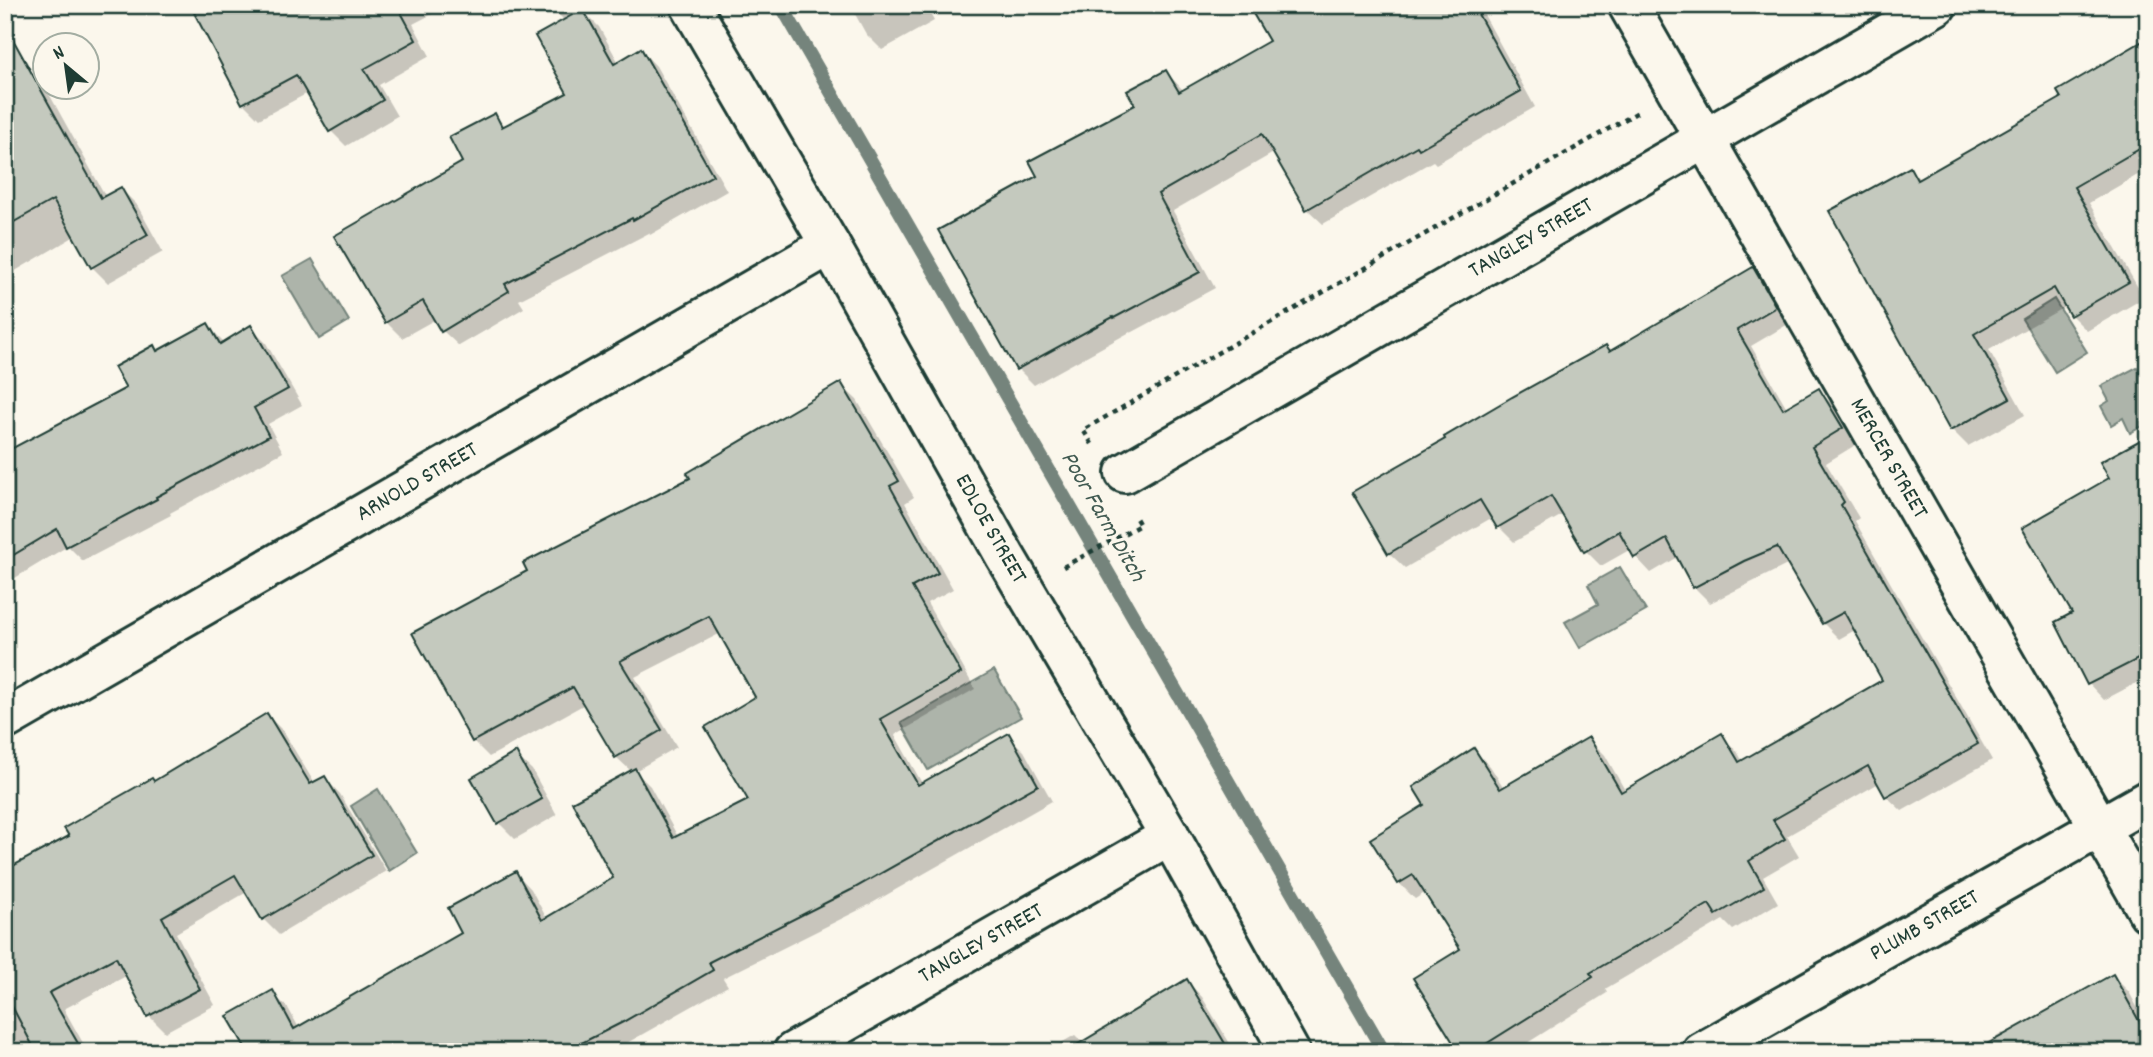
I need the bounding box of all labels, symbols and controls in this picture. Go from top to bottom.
north arrow [32,32,102,102]
text: N [49,40,70,68]
street label: TANGLEY STREET [1463,190,1600,288]
street label: MERCER STREET [1840,392,1936,525]
street label: ARNOLD STREET [351,434,484,531]
water label: Poor Farm Ditch [1051,445,1154,589]
street label: EDLOE STREET [946,468,1034,590]
street label: PLUMB STREET [1864,882,1986,970]
street label: TANGLEY STREET [913,895,1050,993]

